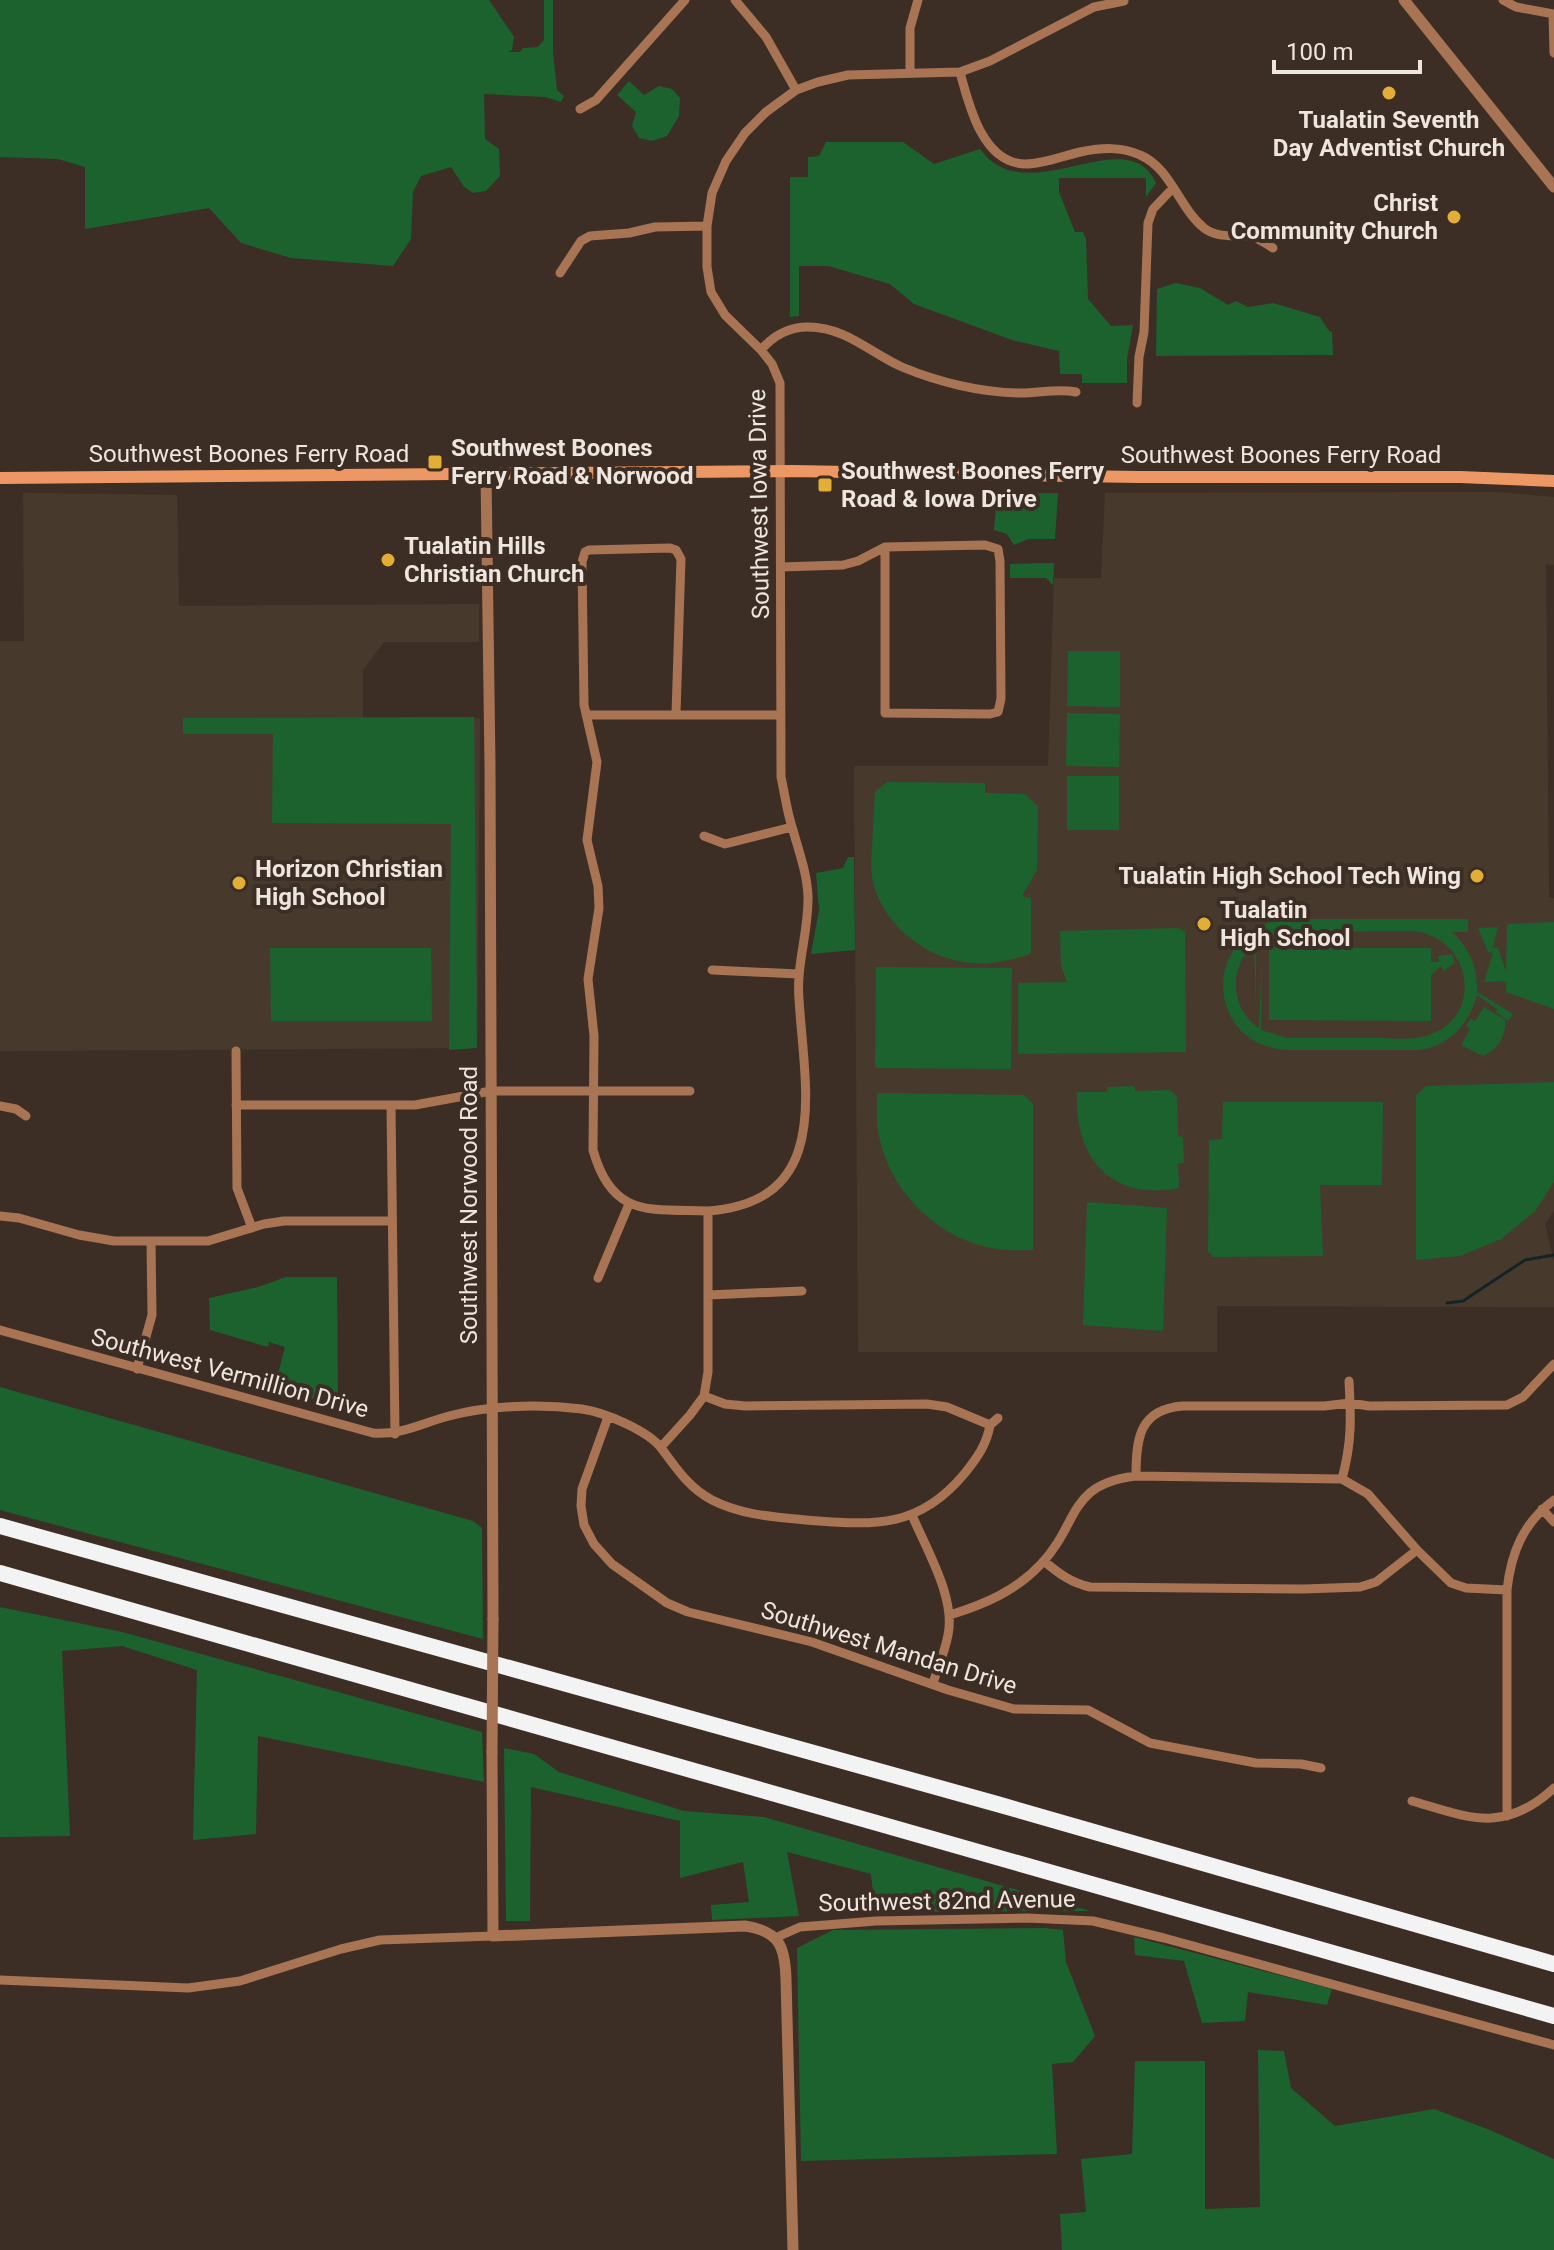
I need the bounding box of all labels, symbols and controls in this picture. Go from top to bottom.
scale bar [1274,24,1420,74]
text: 100 m [1286,38,1353,66]
marker: Tualatin Seventh Day Adventist Church [1380,84,1398,102]
place label: Tualatin Seventh Day Adventist Church [1273,106,1505,162]
place label: Christ Community Church [1231,189,1438,245]
marker: Christ Community Church [1445,208,1463,226]
street label: Southwest Iowa Drive [743,389,775,619]
place label: Southwest Boones Ferry Road & Norwood [451,434,693,490]
street label: Southwest Boones Ferry Road [89,440,409,468]
street label: Southwest Boones Ferry Road [1121,441,1441,469]
marker: Southwest Boones Ferry Road & Norwood [426,453,444,471]
place label: Southwest Boones Ferry Road & Iowa Drive [841,457,1105,513]
marker: Southwest Boones Ferry Road & Iowa Drive [816,476,834,494]
place label: Tualatin Hills Christian Church [404,532,584,588]
marker: Tualatin Hills Christian Church [379,551,397,569]
place label: Horizon Christian High School [255,855,443,911]
place label: Tualatin High School Tech Wing [1119,862,1461,890]
marker: Tualatin High School Tech Wing [1468,867,1486,885]
marker: Horizon Christian High School [230,874,248,892]
place label: Tualatin High School [1220,896,1351,952]
marker: Tualatin High School [1195,915,1213,933]
street label: Southwest Norwood Road [455,1066,483,1344]
street label: Southwest Vermillion Drive [88,1322,372,1424]
street label: Southwest Mandan Drive [758,1596,1020,1700]
street label: Southwest 82nd Avenue [818,1885,1076,1917]

